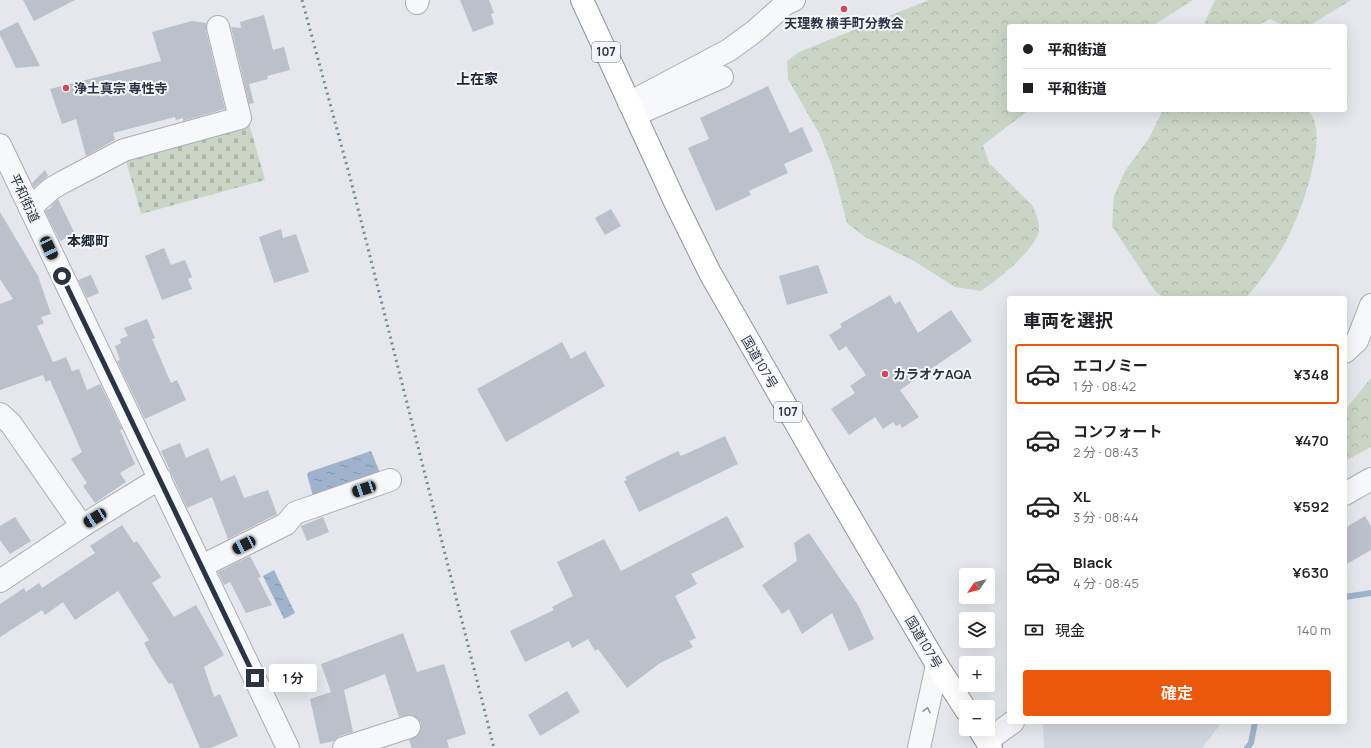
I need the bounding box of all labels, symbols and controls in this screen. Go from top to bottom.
marker: 天理教 横手町分教会 [839,4,849,14]
place label: 天理教 横手町分教会 [784,14,904,32]
text: 平和街道 [1047,39,1107,60]
road number: 107 [592,42,620,62]
district label: 上在家 [456,69,498,88]
text: 平和街道 [1047,78,1107,99]
place label: 浄土真宗 専性寺 [74,79,168,97]
marker: 浄土真宗 専性寺 [61,83,71,93]
street label: 平和街道 [6,171,44,225]
district label: 本郷町 [67,231,109,250]
car [38,235,60,261]
route start [53,267,71,285]
text: 車両を選択 [1023,308,1113,332]
street label: 国道107号 [738,332,782,392]
text: エコノミー [1073,355,1148,376]
icon: car [1025,356,1061,392]
text: ¥348 [1293,364,1329,385]
place label: カラオケAQA [893,365,972,383]
marker: カラオケAQA [880,369,890,379]
text: 1 分 · 08:42 [1073,377,1136,395]
road number: 107 [774,402,802,422]
text: コンフォート [1073,421,1163,442]
icon: car [1025,422,1061,458]
text: ¥470 [1295,430,1329,451]
text: 2 分 · 08:43 [1073,443,1138,461]
car [351,480,377,498]
text: XL [1073,486,1091,507]
icon: car [1025,488,1061,524]
text: ¥592 [1293,496,1329,517]
car [82,507,108,529]
text: 3 分 · 08:44 [1073,508,1139,526]
car [231,534,257,556]
text: Black [1073,552,1112,573]
icon: car [1025,554,1061,590]
text: ¥630 [1293,562,1329,583]
north arrow [959,568,995,604]
map controls [959,568,995,736]
text: 4 分 · 08:45 [1073,574,1139,592]
street label: 国道107号 [901,612,947,672]
button: layers [959,612,995,648]
icon: cash [1023,619,1045,641]
text: 現金 [1055,620,1085,641]
text: 140 m [1297,621,1331,639]
button: + [959,656,995,692]
callout: 1 分 [269,664,317,692]
route end [246,669,264,687]
text: 1 分 [282,669,304,687]
button: 確定 [1023,670,1331,716]
button: − [959,700,995,736]
one-way arrow [923,707,931,713]

